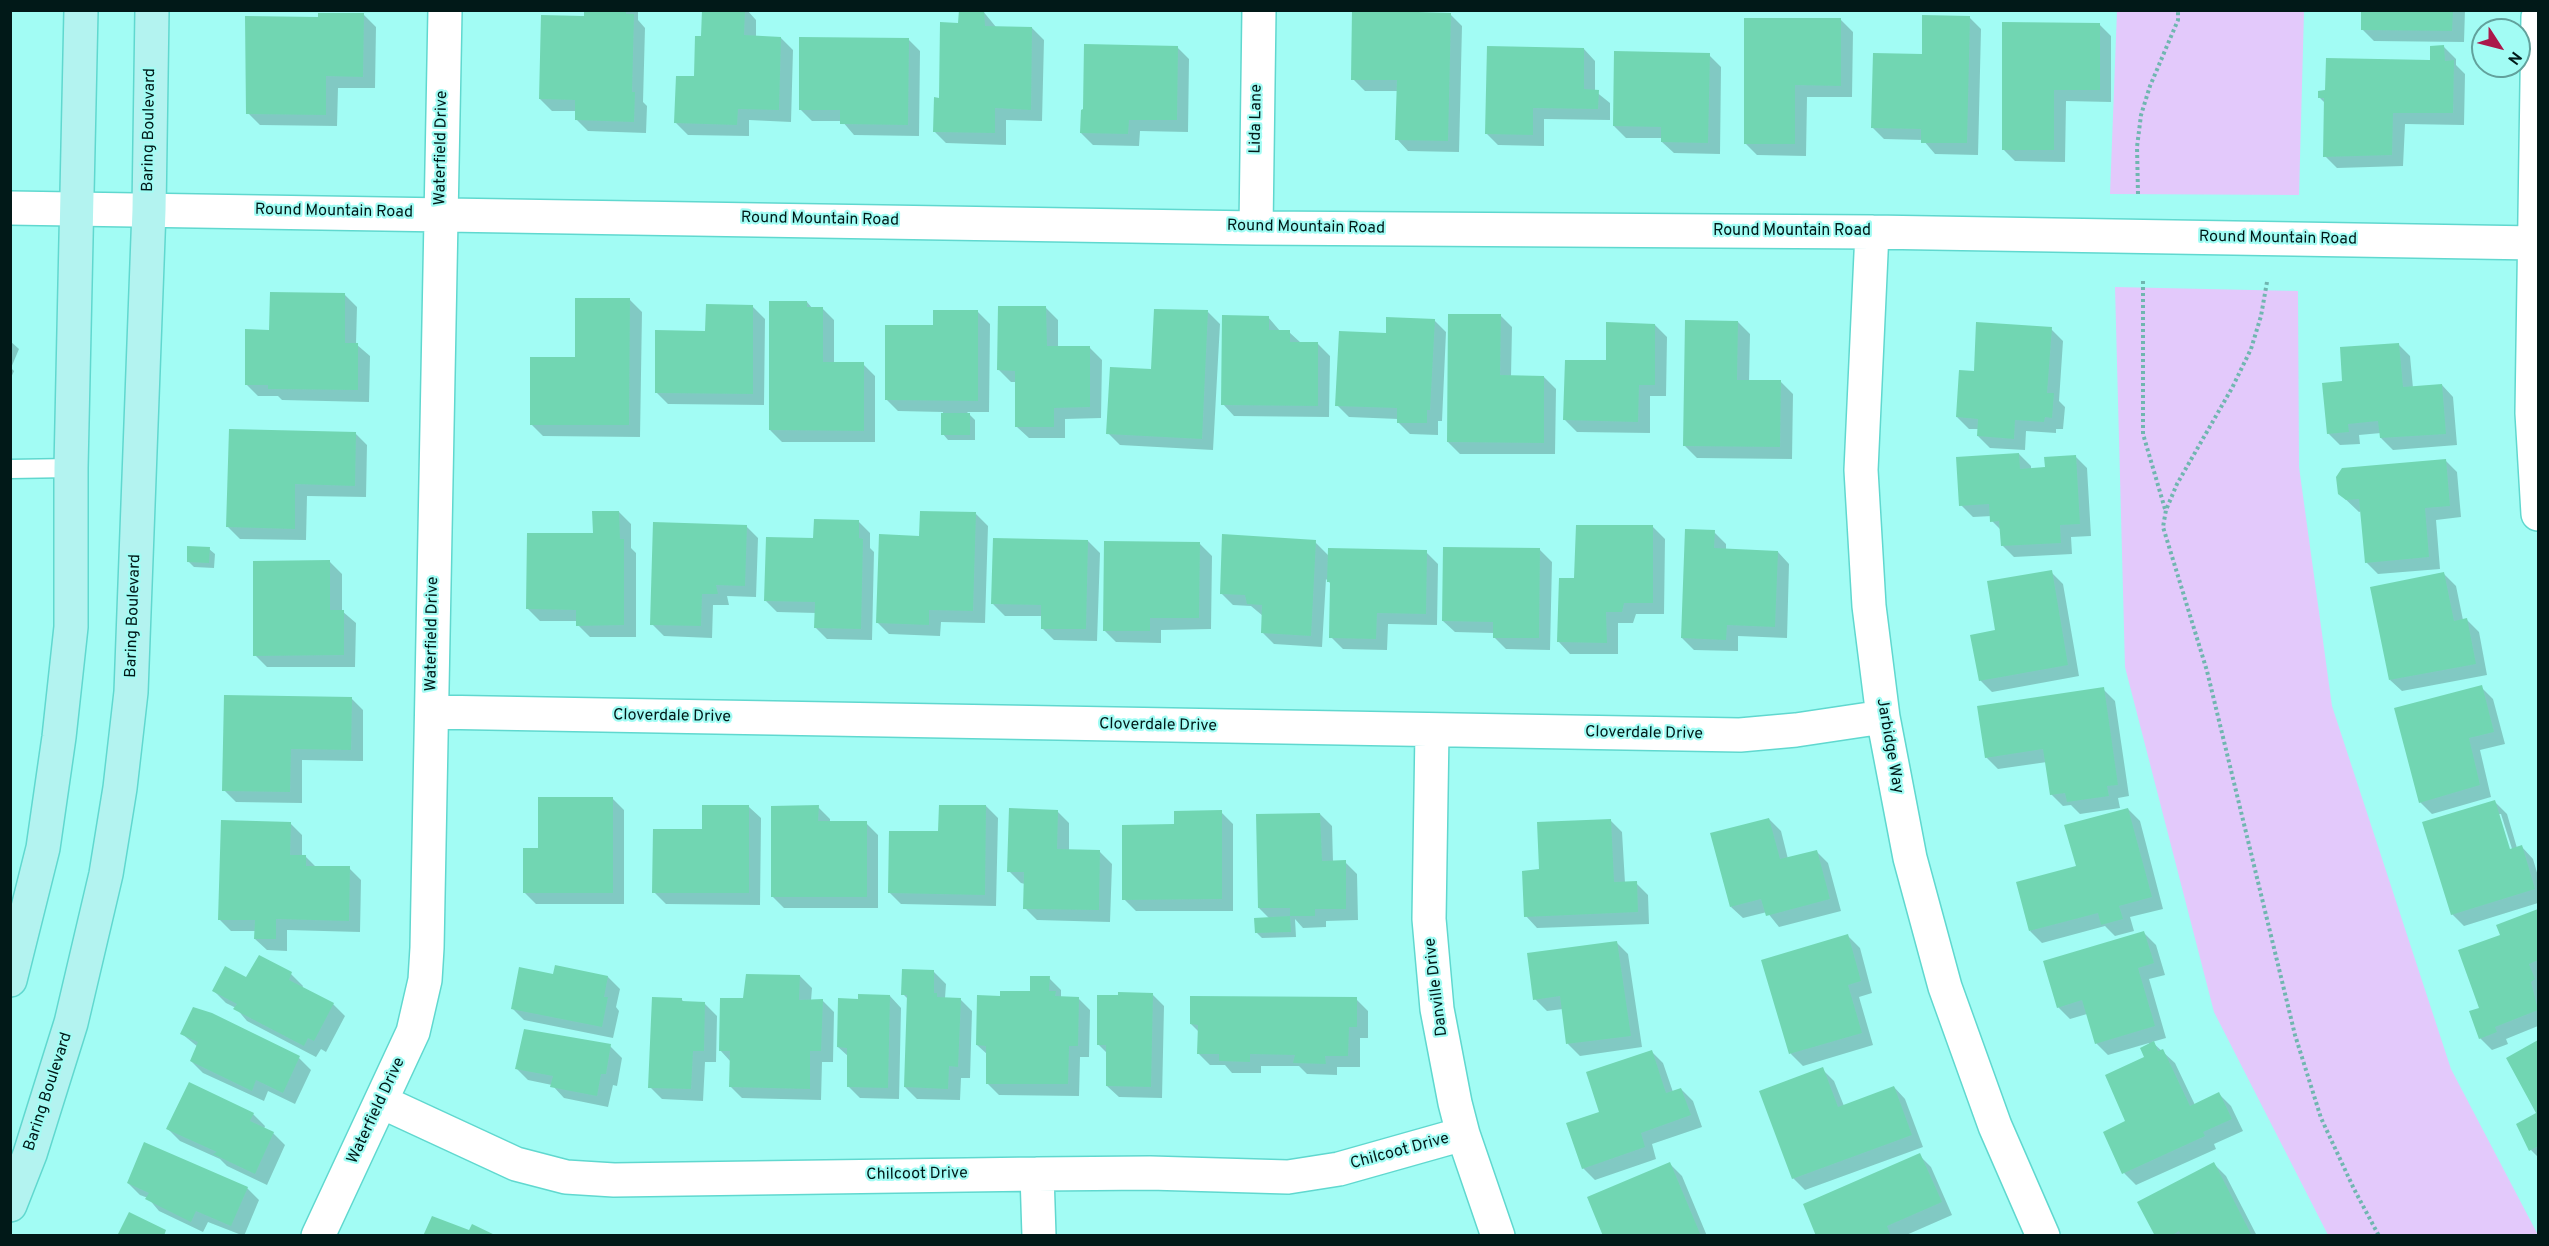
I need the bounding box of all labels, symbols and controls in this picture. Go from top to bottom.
north arrow [2471,18,2531,78]
text: N [2502,47,2525,68]
street label: Baring Boulevard [139,68,161,192]
street label: Lida Lane [1247,84,1267,154]
street label: Waterfield Drive [431,90,453,206]
street label: Round Mountain Road [255,201,413,223]
street label: Round Mountain Road [741,209,899,231]
street label: Round Mountain Road [1227,217,1385,239]
street label: Round Mountain Road [1713,222,1871,242]
street label: Round Mountain Road [2199,228,2357,250]
street label: Baring Boulevard [122,554,146,678]
street label: Waterfield Drive [422,576,444,692]
street label: Jarbidge Way [1871,697,1907,795]
street label: Cloverdale Drive [613,706,731,728]
street label: Cloverdale Drive [1099,715,1217,737]
street label: Cloverdale Drive [1585,723,1703,745]
street label: Danville Drive [1421,937,1453,1037]
street label: Baring Boulevard [21,1030,77,1154]
street label: Waterfield Drive [344,1055,410,1167]
street label: Chilcoot Drive [1349,1130,1451,1174]
street label: Chilcoot Drive [866,1165,968,1185]

